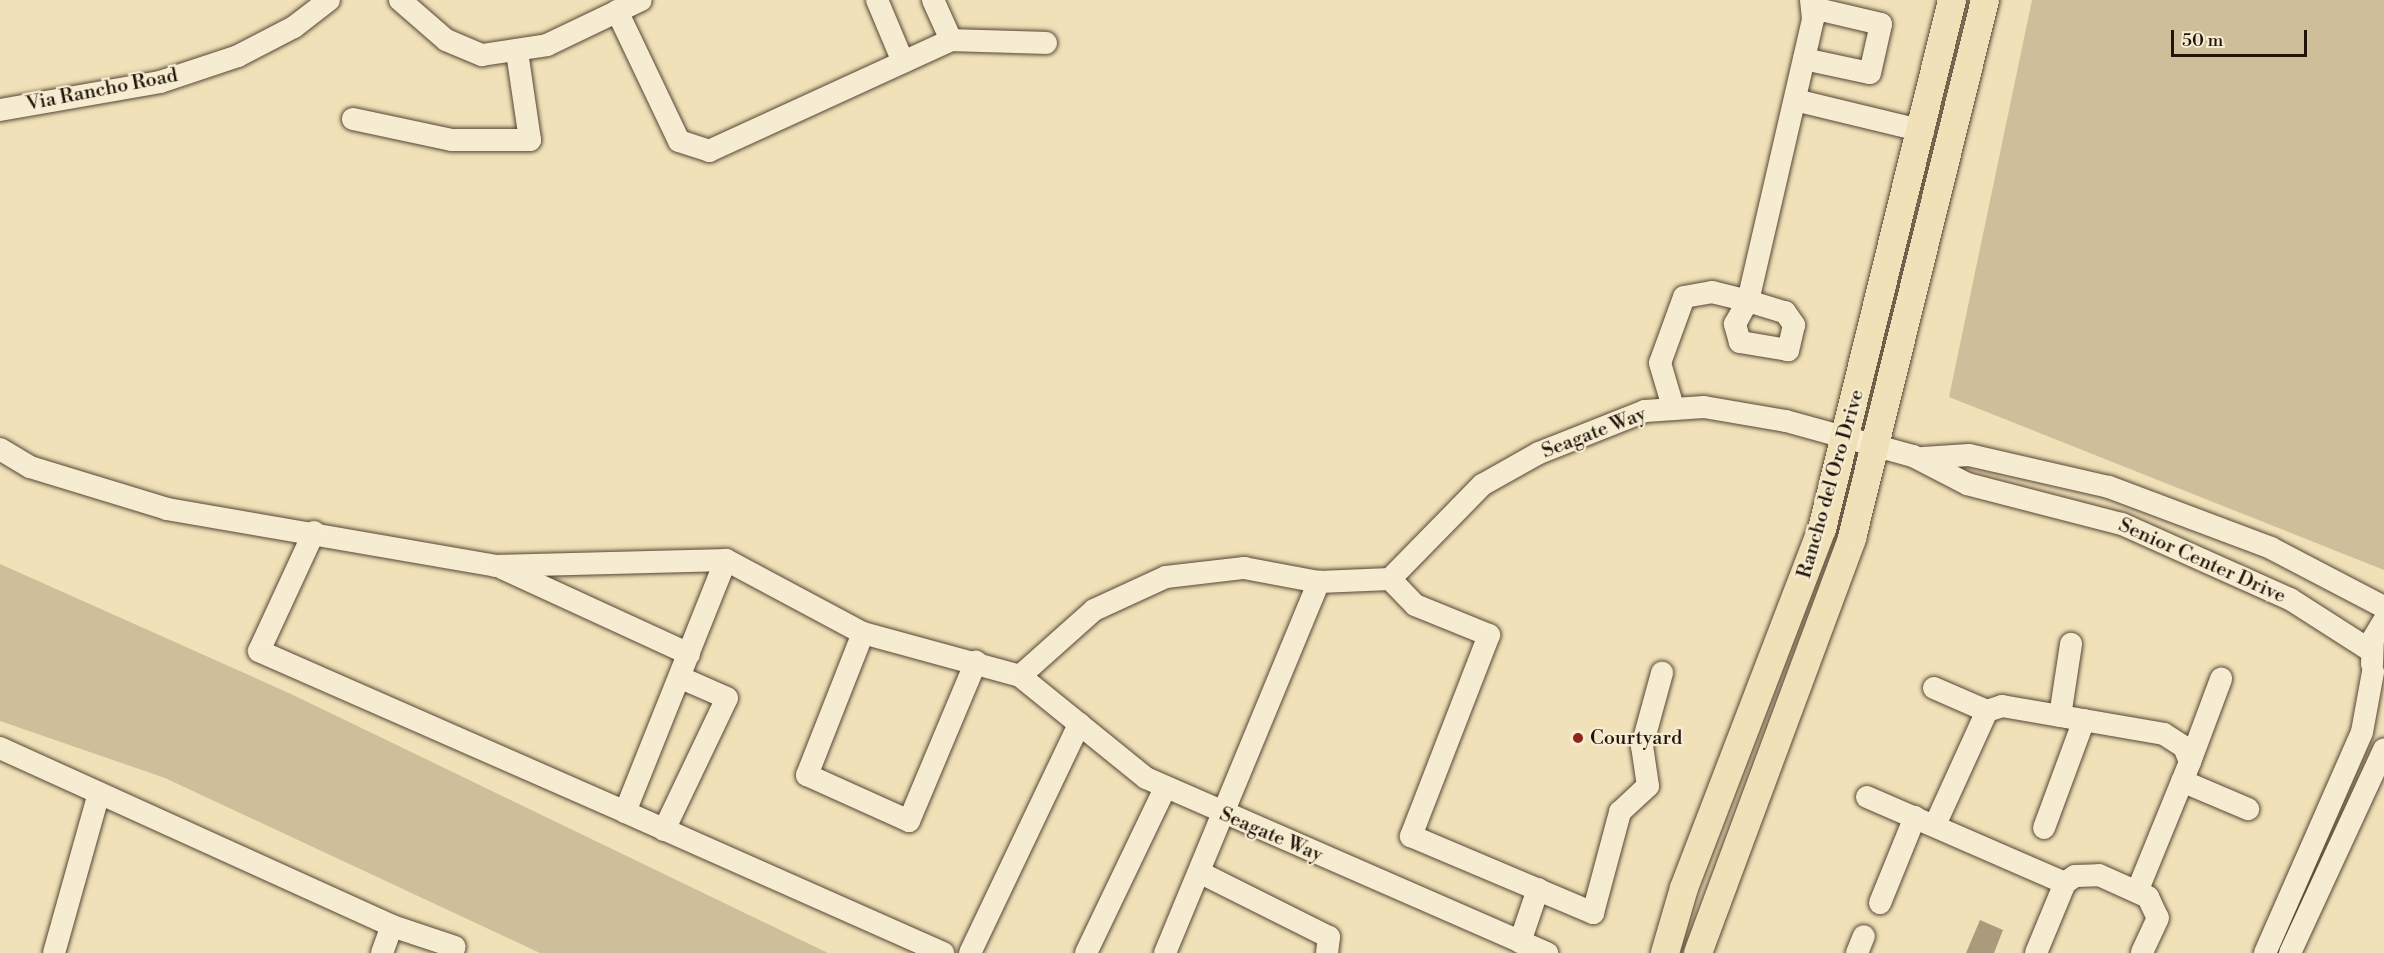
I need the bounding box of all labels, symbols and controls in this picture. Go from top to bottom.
scale bar [2174,18,2310,56]
text: 50 m [2182,29,2223,52]
street label: Via Rancho Road [24,64,180,116]
street label: Rancho del Oro Drive [1793,387,1869,581]
street label: Seagate Way [1538,402,1650,464]
street label: Senior Center Drive [2115,513,2289,609]
place label: Courtyard [1590,726,1682,750]
marker: Courtyard [1571,731,1585,745]
street label: Seagate Way [1216,802,1326,868]

